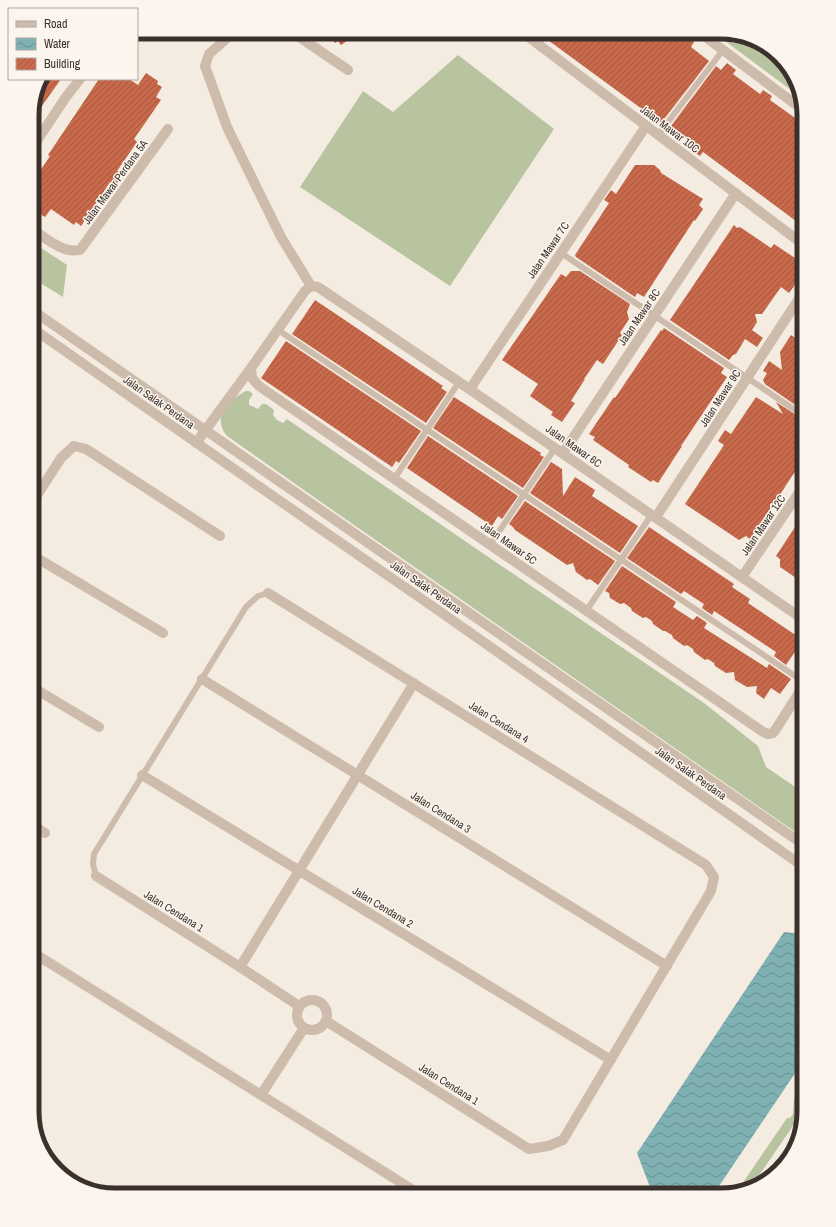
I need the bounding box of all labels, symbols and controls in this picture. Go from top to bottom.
legend [8,8,138,80]
text: Road [44,16,68,32]
text: Water [44,36,71,52]
text: Building [44,56,81,72]
street label: Jalan Mawar 10C [638,102,703,156]
street label: Jalan Mawar Perdana 5A [80,136,151,227]
street label: Jalan Mawar 7C [524,219,572,281]
street label: Jalan Mawar 8C [615,286,663,348]
street label: Jalan Mawar 9C [696,366,744,429]
street label: Jalan Salak Perdana [121,372,197,432]
street label: Jalan Mawar 6C [543,422,605,471]
street label: Jalan Mawar 12C [738,492,789,558]
street label: Jalan Mawar 5C [478,519,540,568]
street label: Jalan Salak Perdana [388,557,464,617]
street label: Jalan Cendana 4 [466,698,532,746]
street label: Jalan Salak Perdana [653,743,729,803]
street label: Jalan Cendana 3 [408,788,474,836]
street label: Jalan Cendana 2 [350,883,416,931]
street label: Jalan Cendana 1 [141,887,207,935]
street label: Jalan Cendana 1 [416,1060,482,1108]

